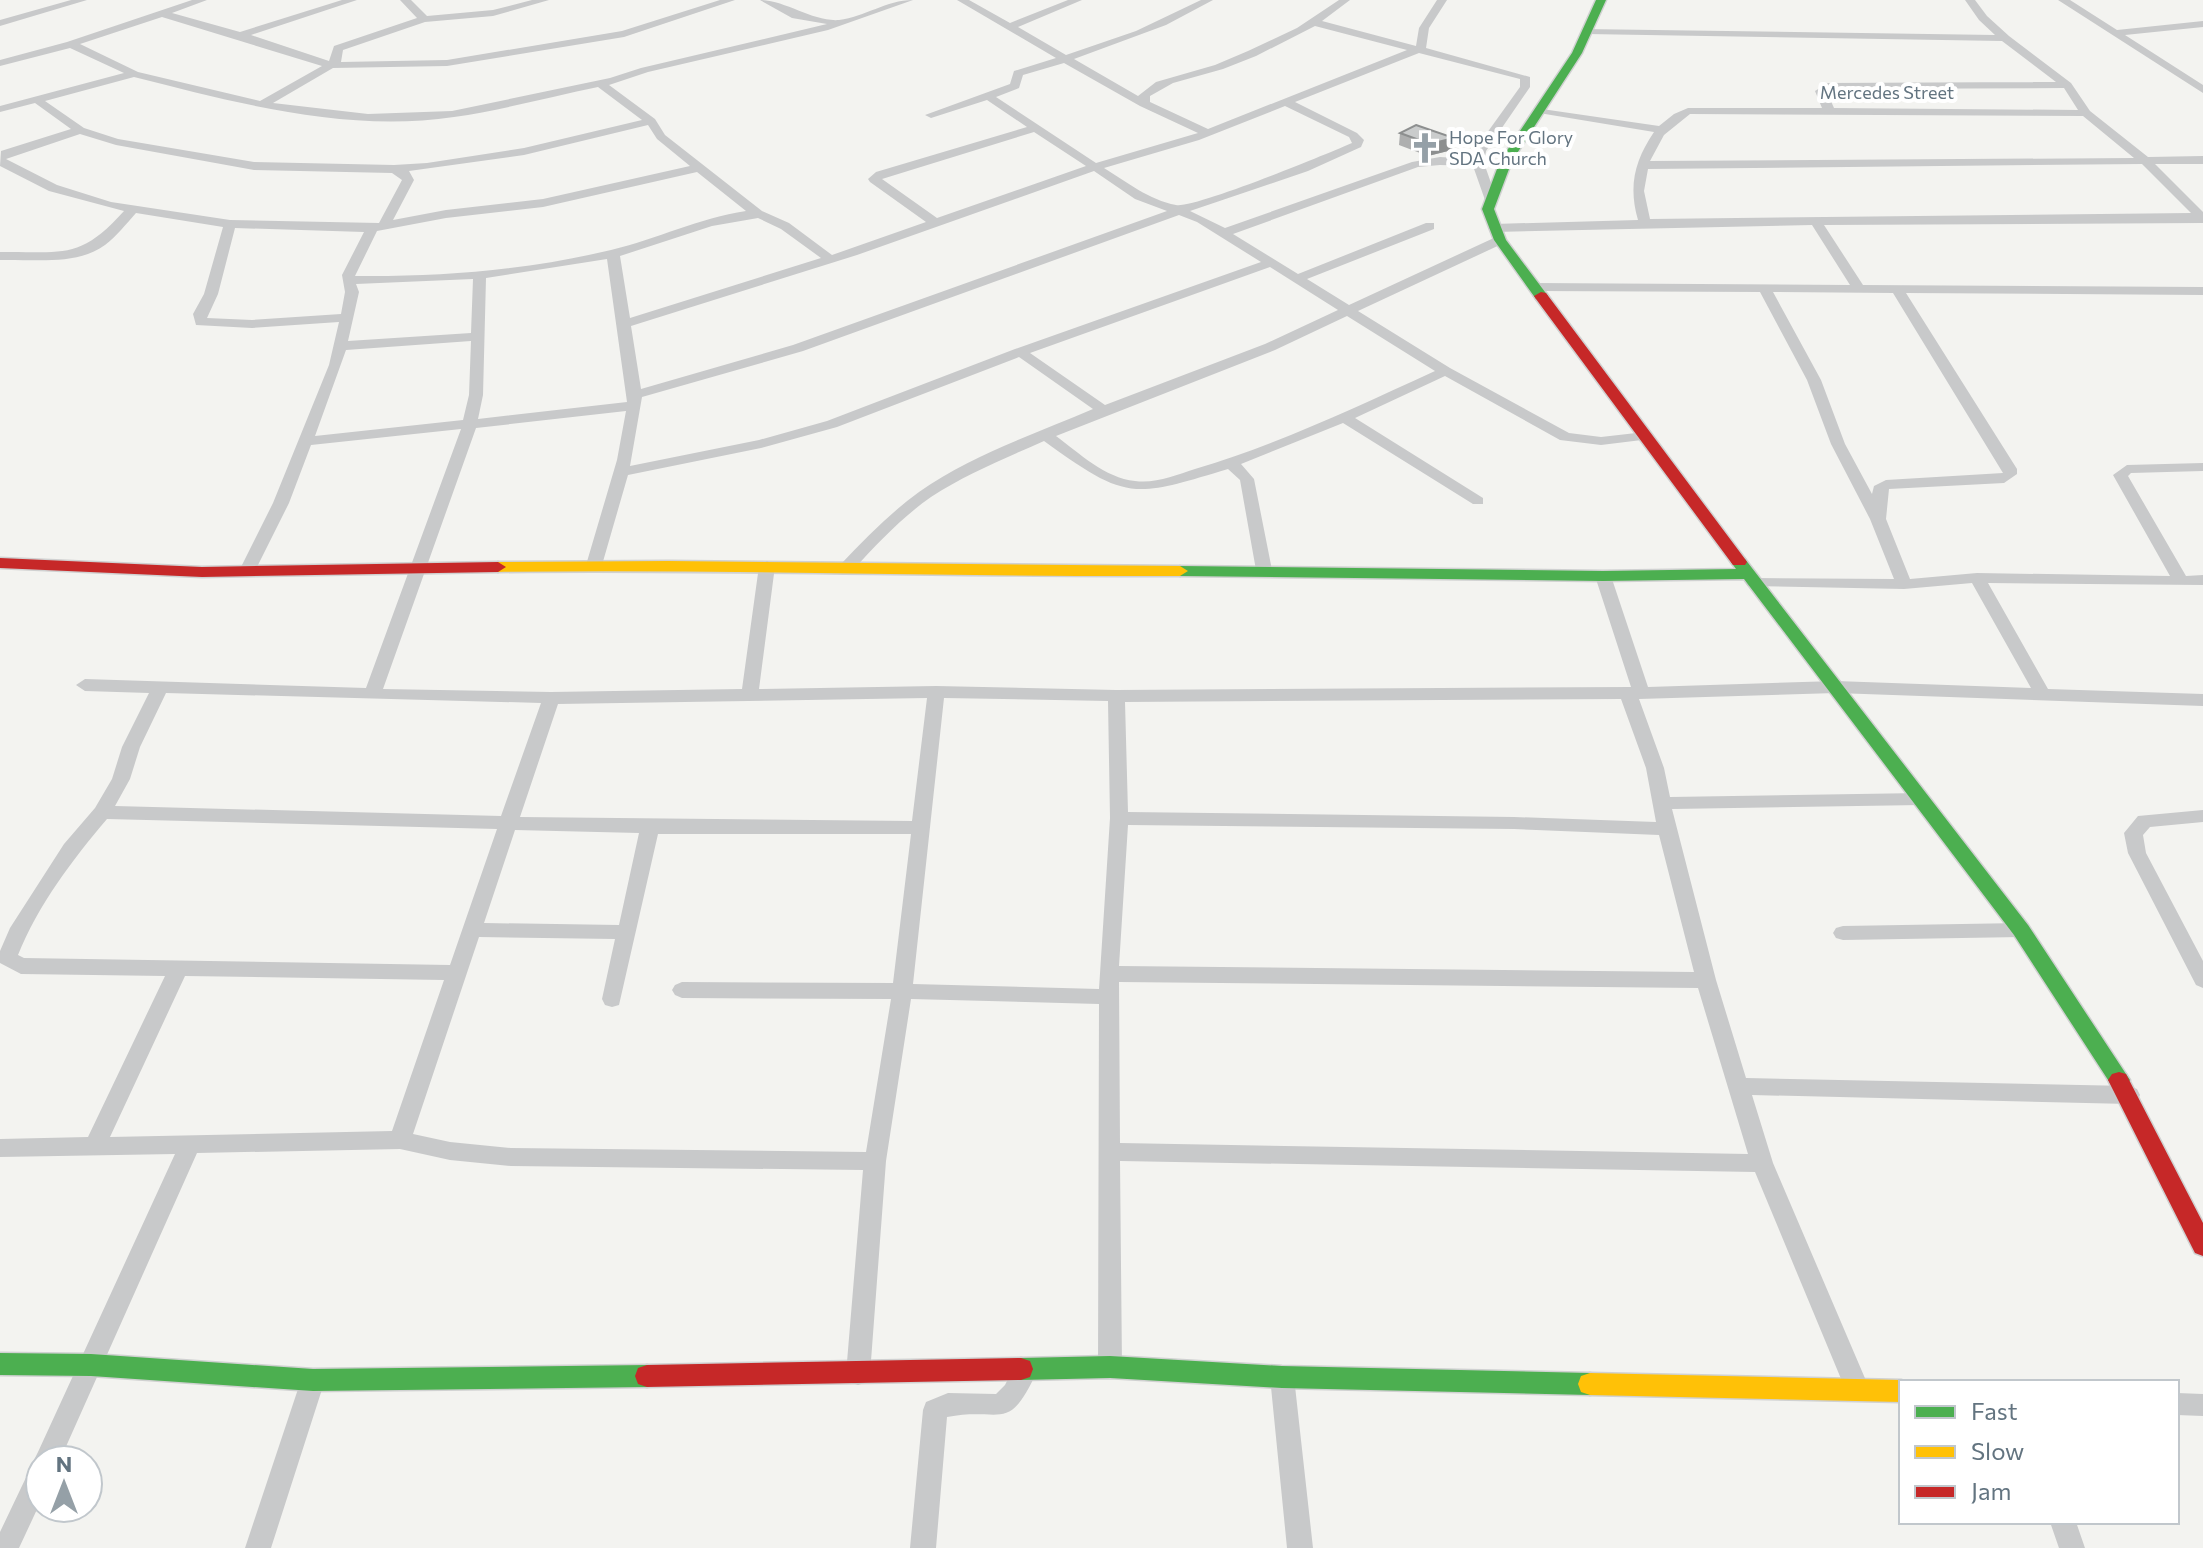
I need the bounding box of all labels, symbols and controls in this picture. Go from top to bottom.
street label: Mercedes Street [1820,81,1954,103]
place label: Hope For Glory SDA Church [1449,126,1573,169]
church icon: Hope For Glory SDA Church [1408,131,1442,165]
legend [1899,1380,2179,1524]
text: Fast [1971,1396,2018,1425]
text: Slow [1971,1436,2024,1465]
north arrow [24,1444,104,1524]
text: N [56,1450,72,1477]
text: Jam [1971,1476,2011,1505]

